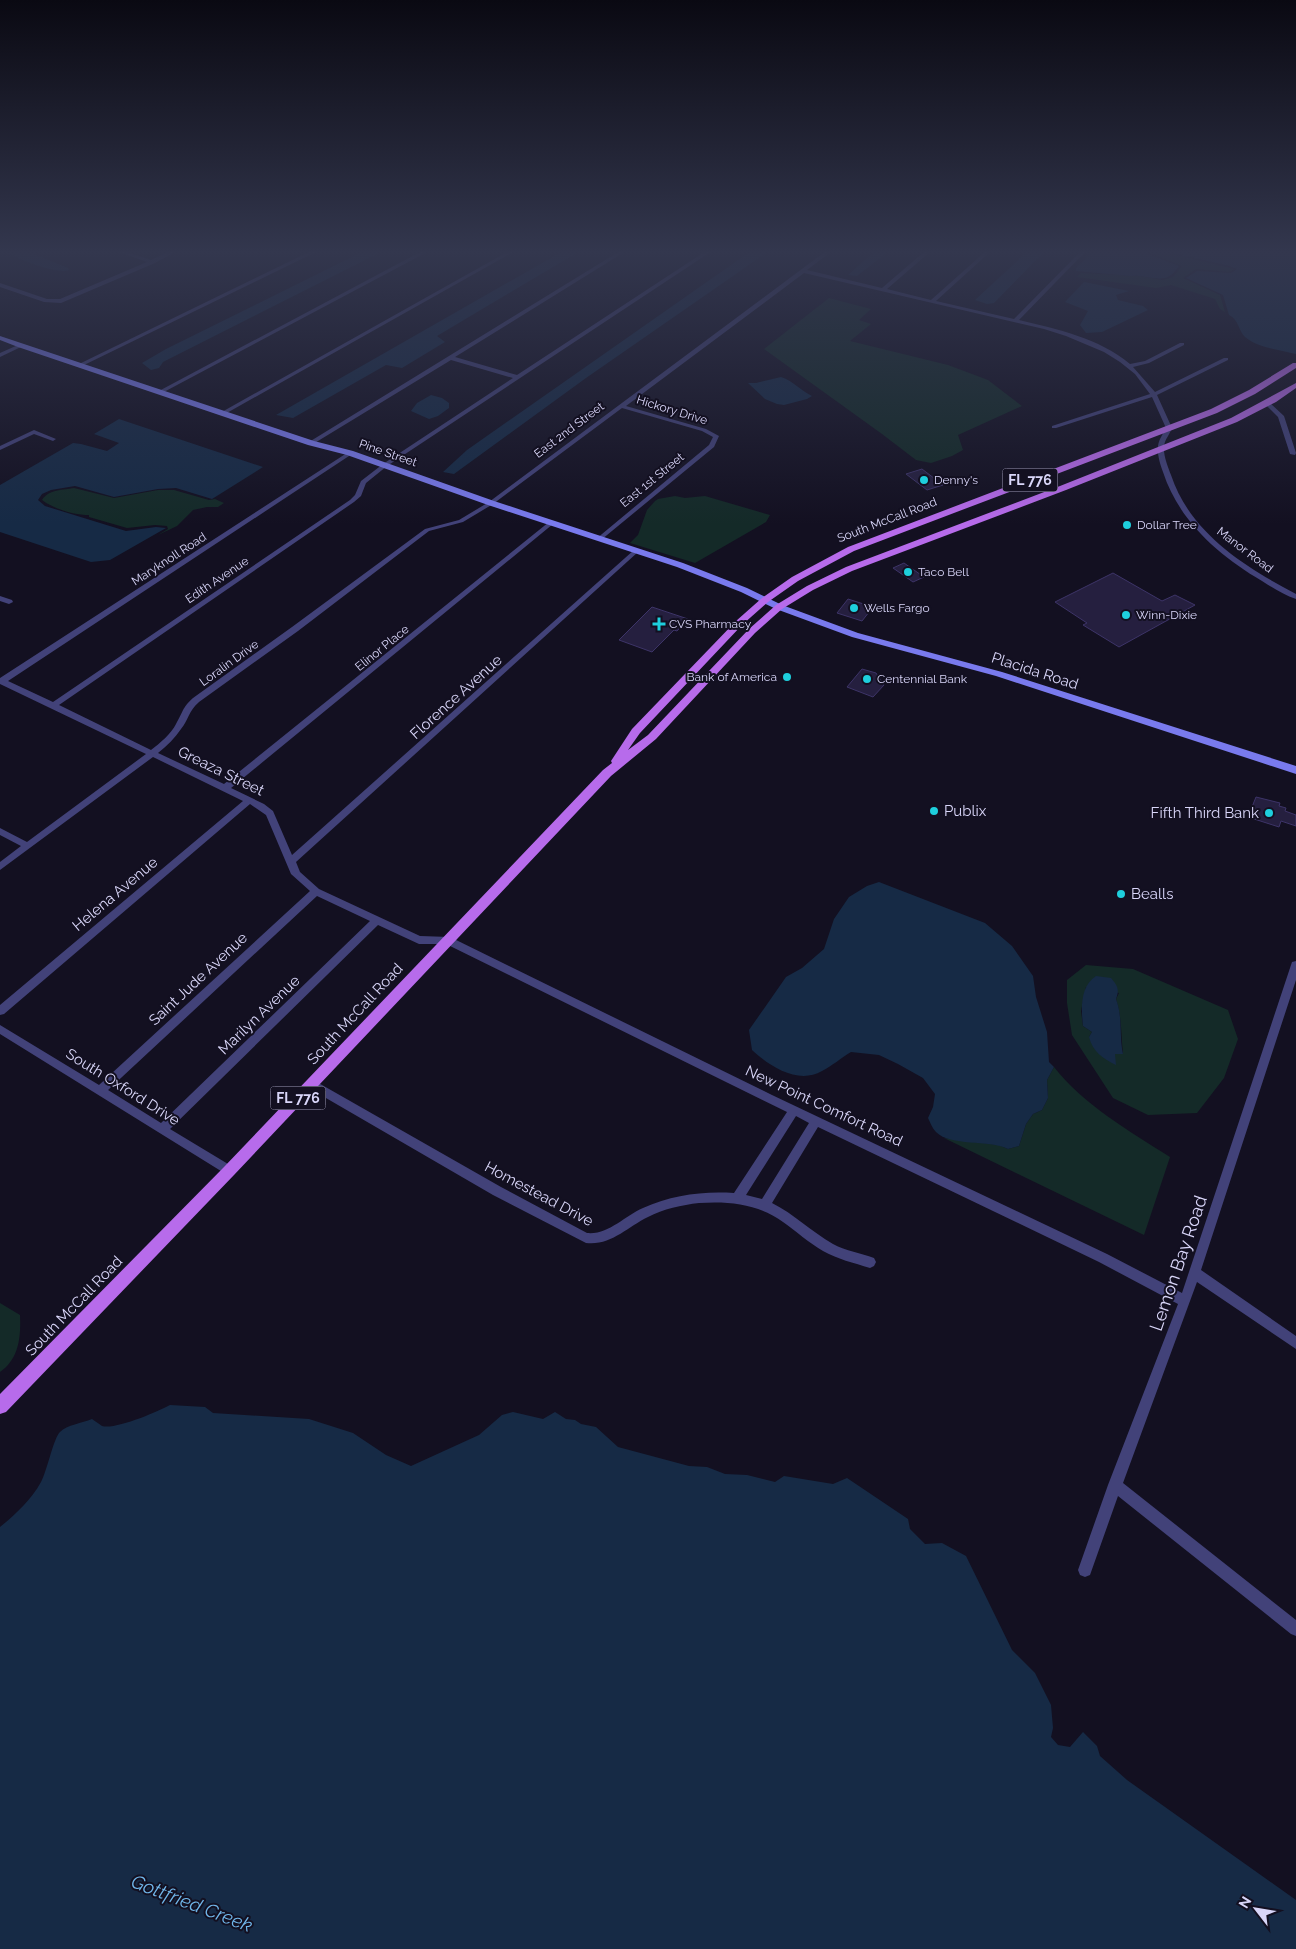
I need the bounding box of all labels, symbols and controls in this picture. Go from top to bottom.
street label: Hickory Drive [635,393,709,427]
street label: East 2nd Street [531,399,607,461]
street label: Pine Street [357,437,419,469]
street label: East 1st Street [617,450,687,510]
road number: FL 776 [1002,468,1058,492]
place label: Denny's [934,473,978,487]
marker: Denny's [918,474,930,486]
street label: South McCall Road [835,495,939,545]
place label: Dollar Tree [1137,518,1197,532]
marker: Dollar Tree [1121,519,1133,531]
street label: Manor Road [1214,524,1276,576]
street label: Maryknoll Road [129,530,209,588]
street label: Edith Avenue [183,554,251,606]
place label: Taco Bell [918,565,970,579]
marker: Taco Bell [902,566,914,578]
place label: Wells Fargo [864,601,930,615]
marker: Wells Fargo [848,602,860,614]
place label: Winn-Dixie [1136,608,1197,622]
marker: Winn-Dixie [1120,609,1132,621]
place label: CVS Pharmacy [669,617,752,631]
marker: CVS Pharmacy [653,618,665,630]
street label: Elinor Place [352,622,412,674]
street label: Loralin Drive [197,637,261,689]
street label: Placida Road [989,648,1081,694]
street label: Florence Avenue [406,651,506,743]
place label: Bank of America [686,670,777,684]
marker: Bank of America [781,671,793,683]
place label: Centennial Bank [877,672,968,686]
marker: Centennial Bank [861,673,873,685]
street label: Greaza Street [175,742,267,800]
place label: Publix [944,802,987,820]
place label: Fifth Third Bank [1151,804,1259,822]
marker: Publix [928,805,940,817]
marker: Fifth Third Bank [1263,807,1275,819]
street label: Helena Avenue [69,853,161,935]
place label: Bealls [1131,885,1173,903]
marker: Bealls [1115,888,1127,900]
street label: Saint Jude Avenue [145,929,251,1029]
street label: South McCall Road [303,960,407,1068]
street label: Marilyn Avenue [214,971,304,1058]
street label: South Oxford Drive [63,1045,183,1129]
street label: New Point Comfort Road [743,1062,905,1150]
road number: FL 776 [270,1086,326,1110]
street label: Homestead Drive [482,1158,597,1230]
street label: Lemon Bay Road [1145,1193,1211,1333]
street label: South McCall Road [22,1252,126,1360]
water label: Gottfried Creek [128,1870,256,1936]
north arrow [1231,1884,1281,1934]
text: N [1235,1894,1254,1911]

